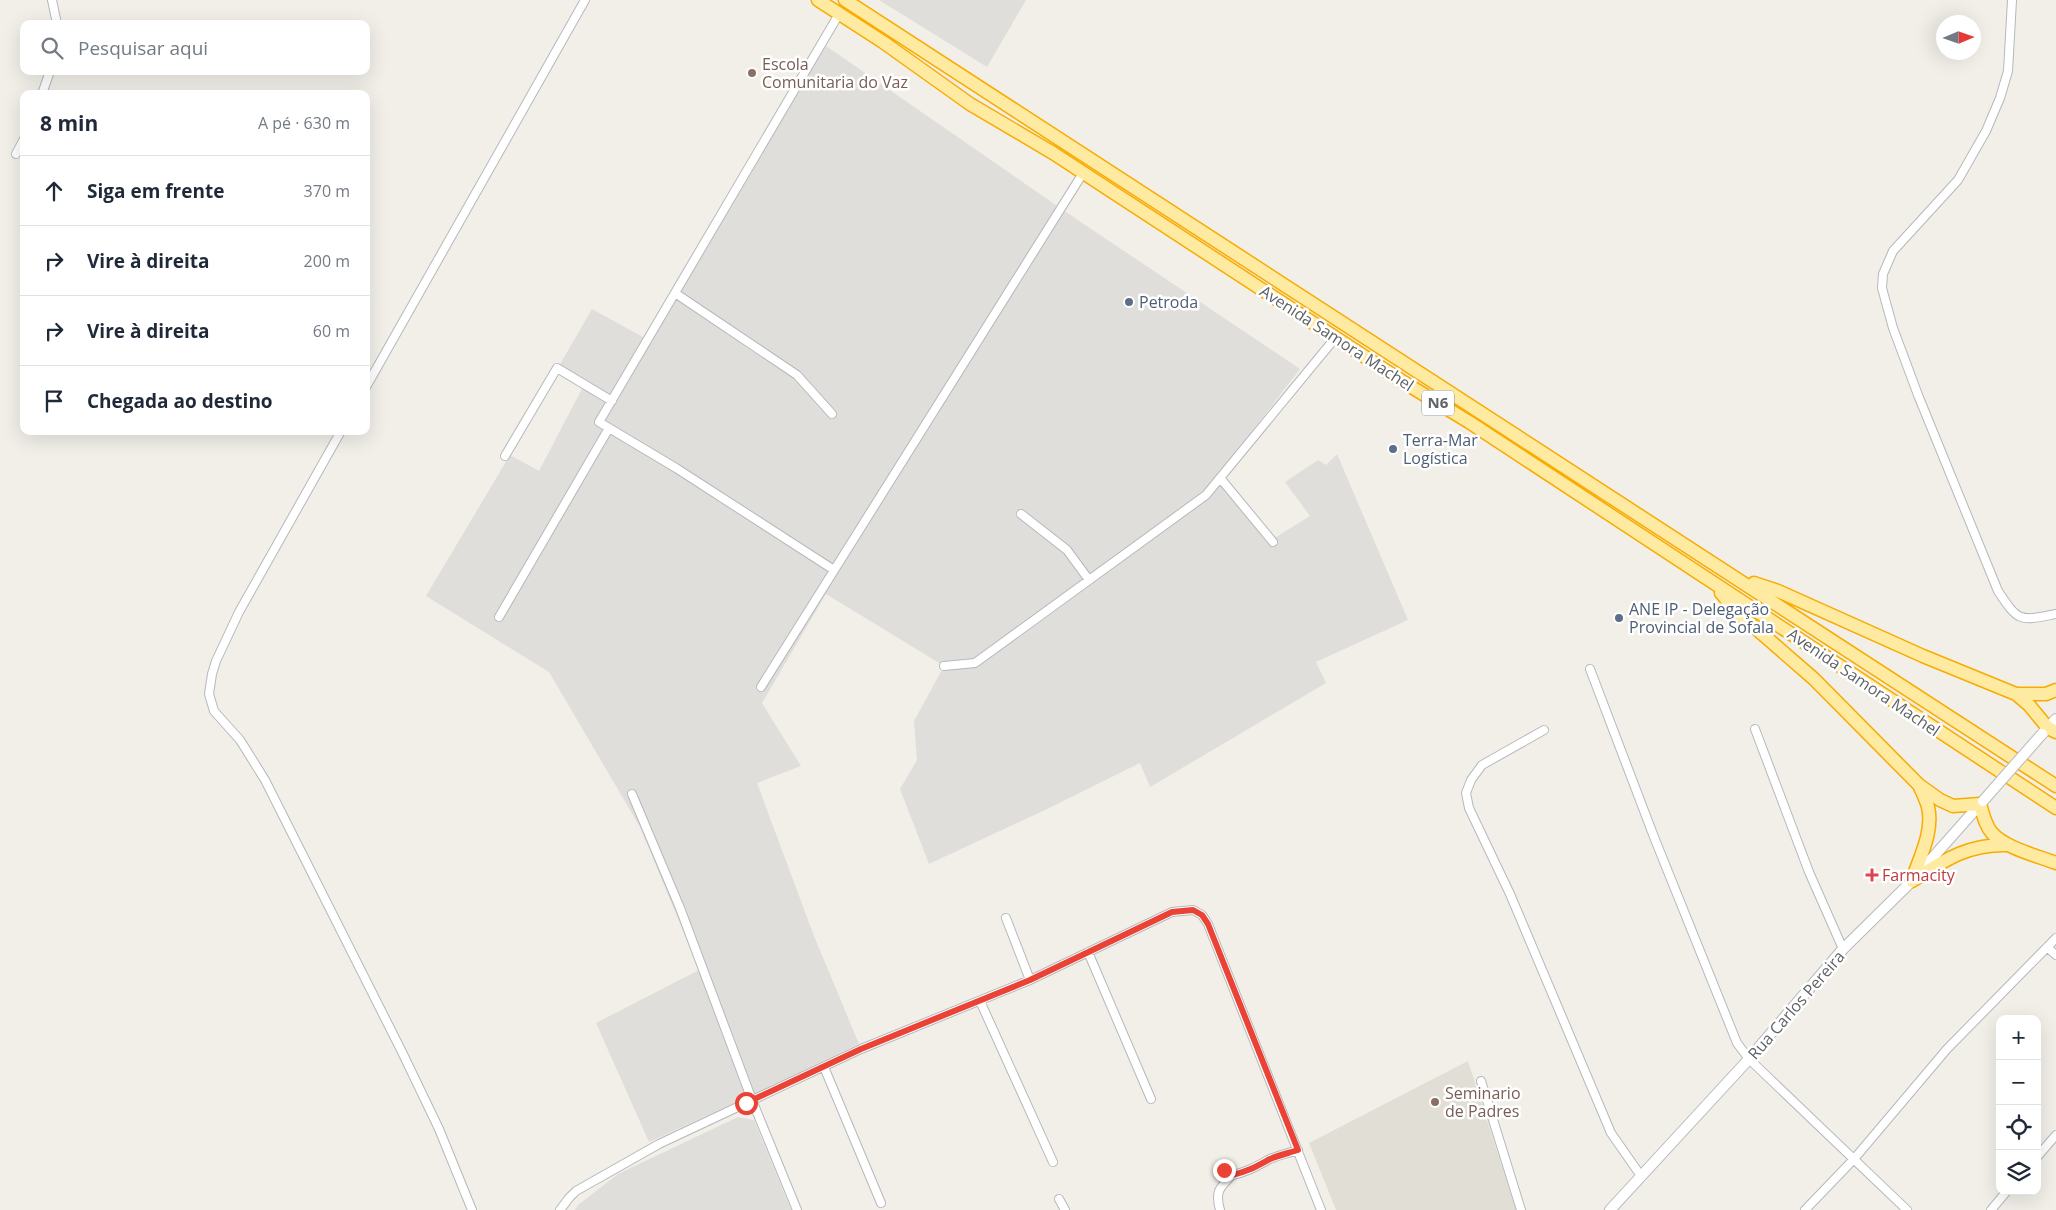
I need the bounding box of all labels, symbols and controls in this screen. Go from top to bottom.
north arrow [1936,15,1981,60]
search box [20,20,370,75]
icon: search [38,34,66,62]
text: Pesquisar aqui [78,35,208,61]
place label: Escola Comunitaria do Vaz [762,53,908,93]
marker: Escola Comunitaria do Vaz [746,67,758,79]
text: 8 min [40,109,98,137]
text: A pé · 630 m [258,112,350,134]
icon: ahead [40,177,68,205]
text: Siga em frente [87,178,224,204]
text: 370 m [304,180,350,202]
icon: right [40,247,68,275]
text: Vire à direita [87,248,210,274]
text: 200 m [304,250,350,272]
street label: Avenida Samora Machel [1256,280,1418,396]
place label: Petroda [1139,291,1198,313]
marker: Petroda [1123,296,1135,308]
icon: right [40,317,68,345]
text: Vire à direita [87,318,210,344]
text: 60 m [313,320,350,342]
icon: arrive [40,387,68,415]
text: Chegada ao destino [87,388,273,414]
road number: N6 [1422,390,1454,416]
place label: Terra-Mar Logística [1403,429,1478,469]
marker: Terra-Mar Logística [1387,443,1399,455]
place label: ANE IP - Delegação Provincial de Sofala [1629,598,1774,638]
marker: ANE IP - Delegação Provincial de Sofala [1613,612,1625,624]
street label: Avenida Samora Machel [1784,623,1944,741]
place label: Farmacity [1882,864,1956,886]
marker: Farmacity [1866,869,1878,881]
street label: Rua Carlos Pereira [1743,946,1849,1064]
map controls [1996,1015,2041,1195]
button: + [1996,1015,2041,1060]
button: − [1996,1060,2041,1105]
place label: Seminario de Padres [1445,1082,1521,1122]
route start [735,1092,758,1115]
marker: Seminario de Padres [1429,1096,1441,1108]
button: locate [1996,1105,2041,1150]
button: layers [1996,1150,2041,1195]
route end [1213,1159,1236,1182]

